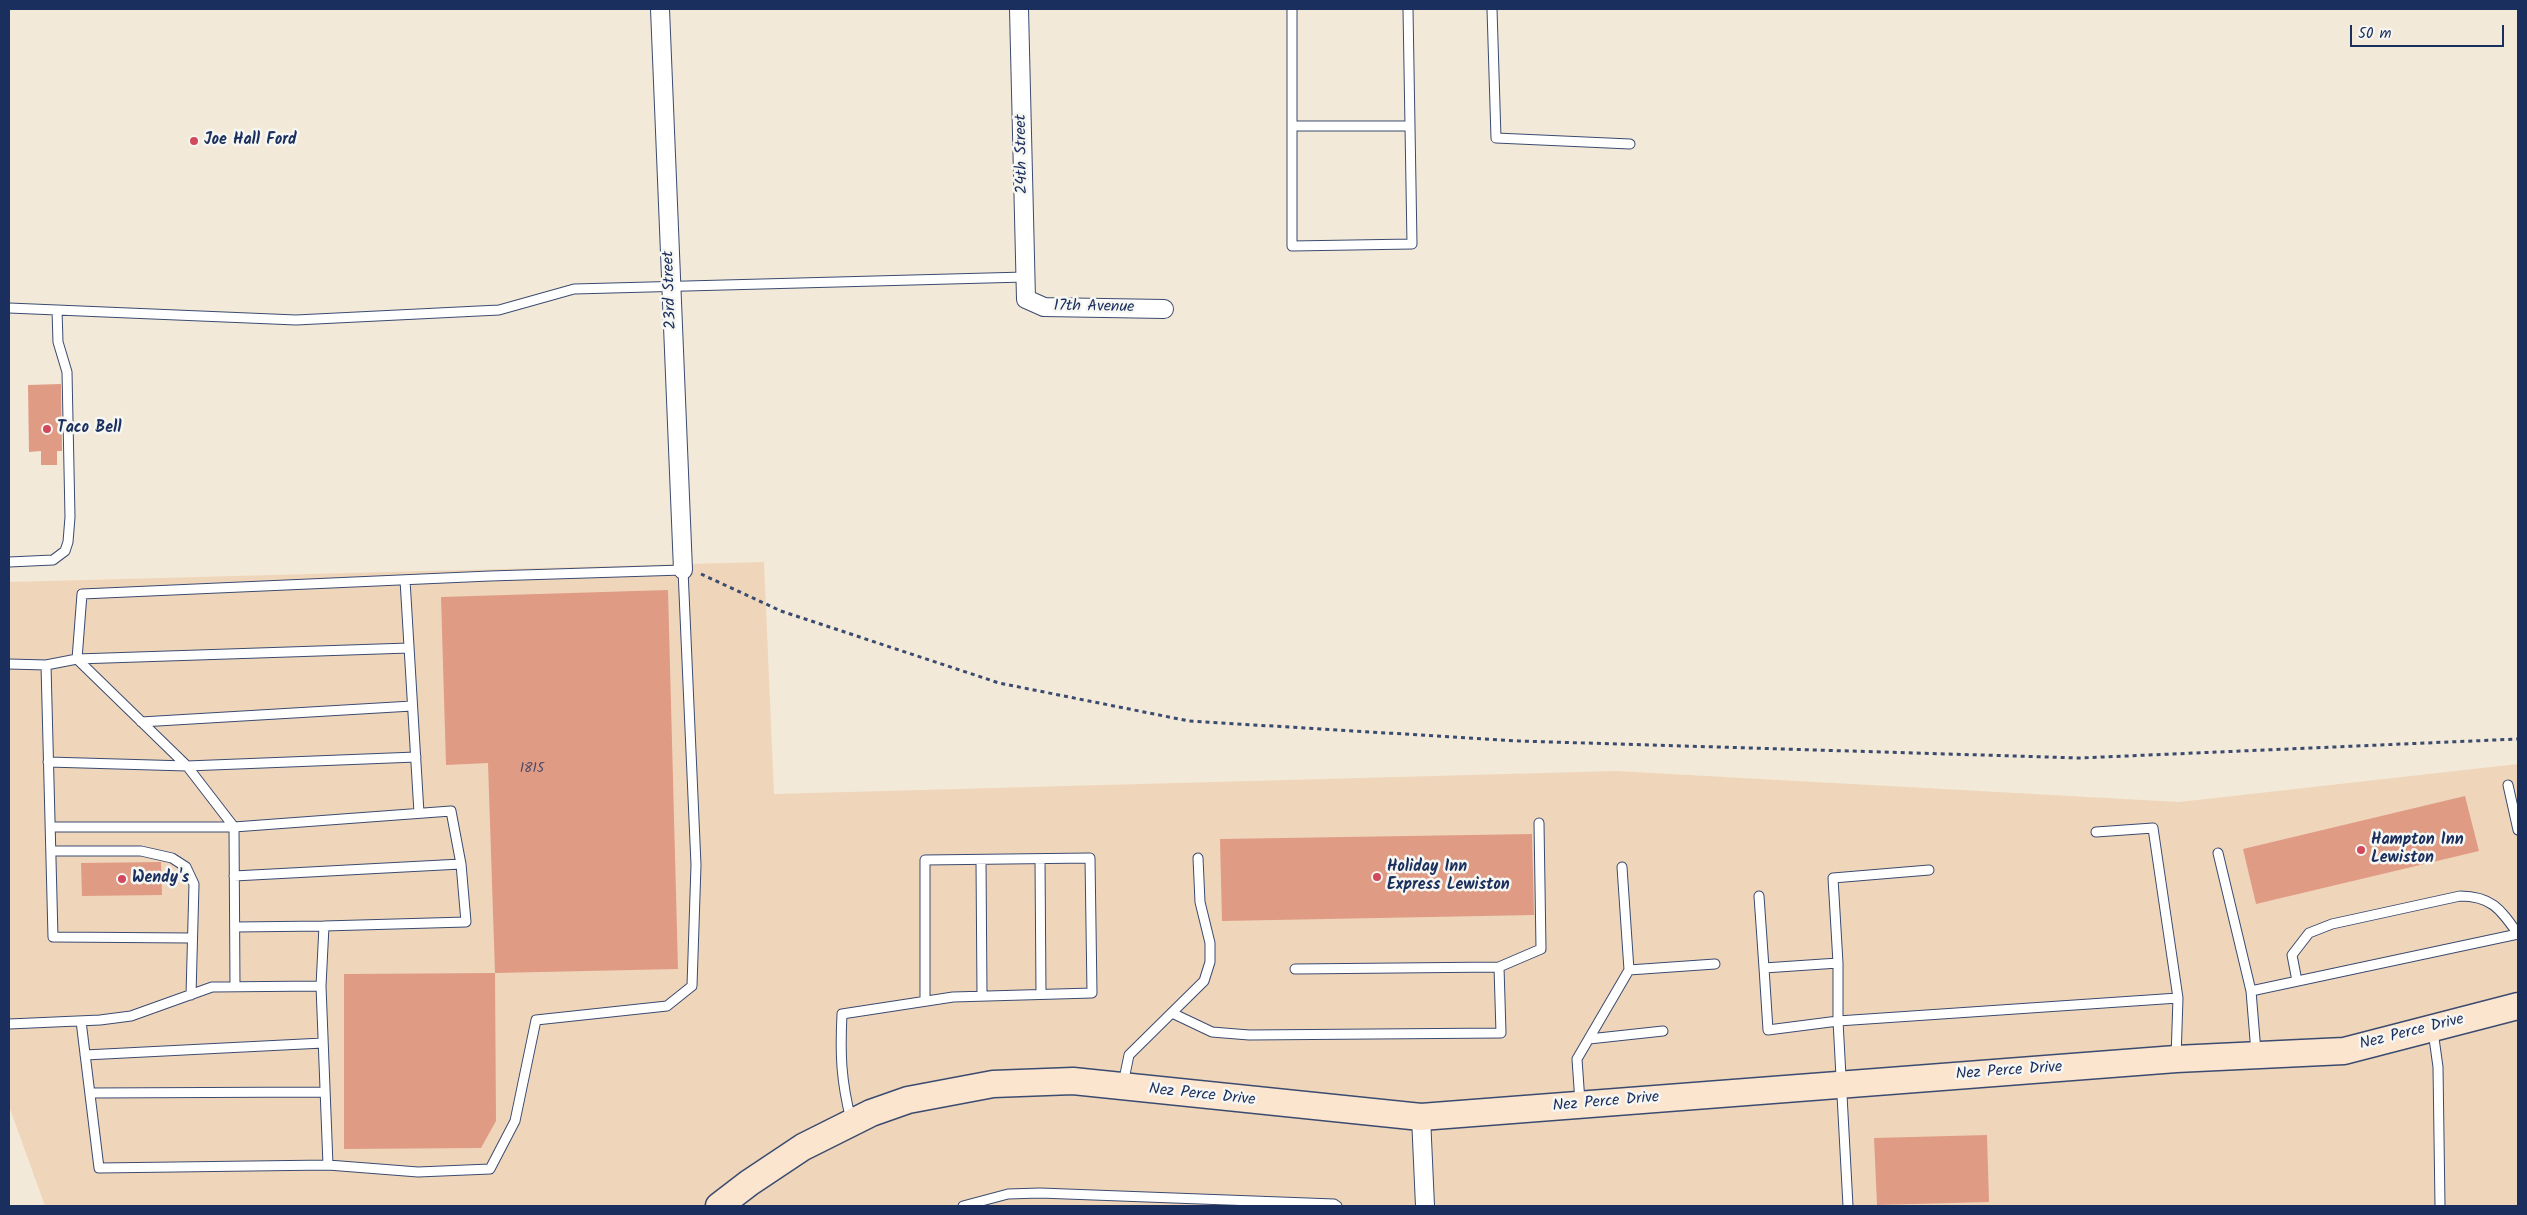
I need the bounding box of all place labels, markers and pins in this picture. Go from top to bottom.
place label: Joe Hall Ford [204,131,297,151]
marker: Joe Hall Ford [188,135,200,147]
place label: Taco Bell [57,419,121,439]
marker: Taco Bell [41,423,53,435]
place label: Hampton Inn Lewiston [2371,831,2463,869]
marker: Hampton Inn Lewiston [2355,844,2367,856]
place label: Holiday Inn Express Lewiston [1387,858,1510,896]
place label: Wendy's [132,869,189,889]
marker: Holiday Inn Express Lewiston [1371,871,1383,883]
marker: Wendy's [116,873,128,885]

